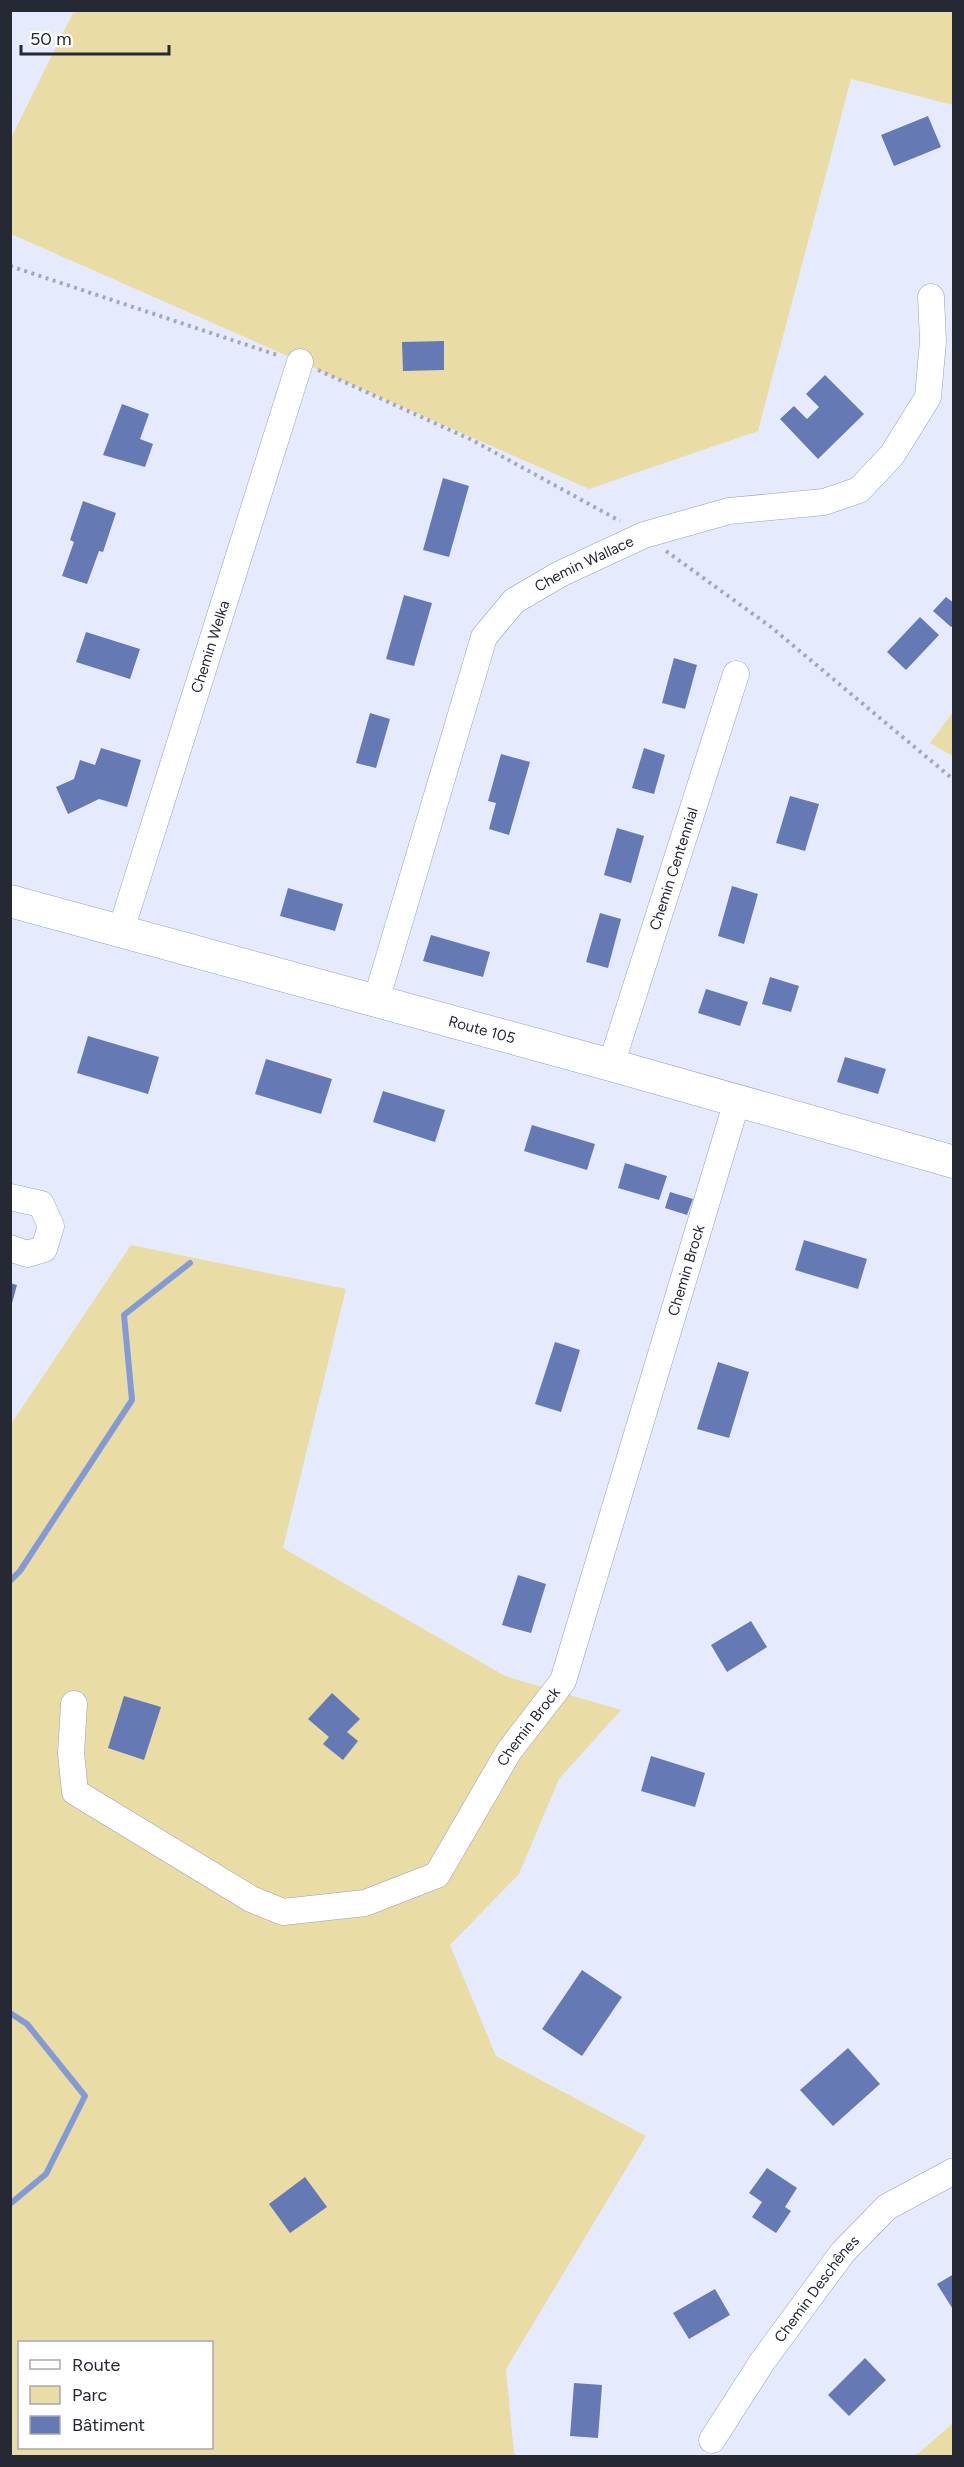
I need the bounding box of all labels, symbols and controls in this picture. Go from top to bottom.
scale bar [21,18,170,56]
text: 50 m [30,28,72,50]
street label: Chemin Wallace [531,532,636,596]
street label: Chemin Welka [187,598,233,695]
street label: Chemin Centennial [646,805,702,933]
street label: Route 105 [446,1012,517,1047]
street label: Chemin Brock [664,1222,709,1318]
street label: Chemin Brock [493,1683,564,1769]
street label: Chemin Deschênes [771,2232,863,2346]
legend [18,2341,213,2449]
text: Route [72,2354,121,2376]
text: Parc [72,2384,108,2406]
text: Bâtiment [72,2414,145,2436]

